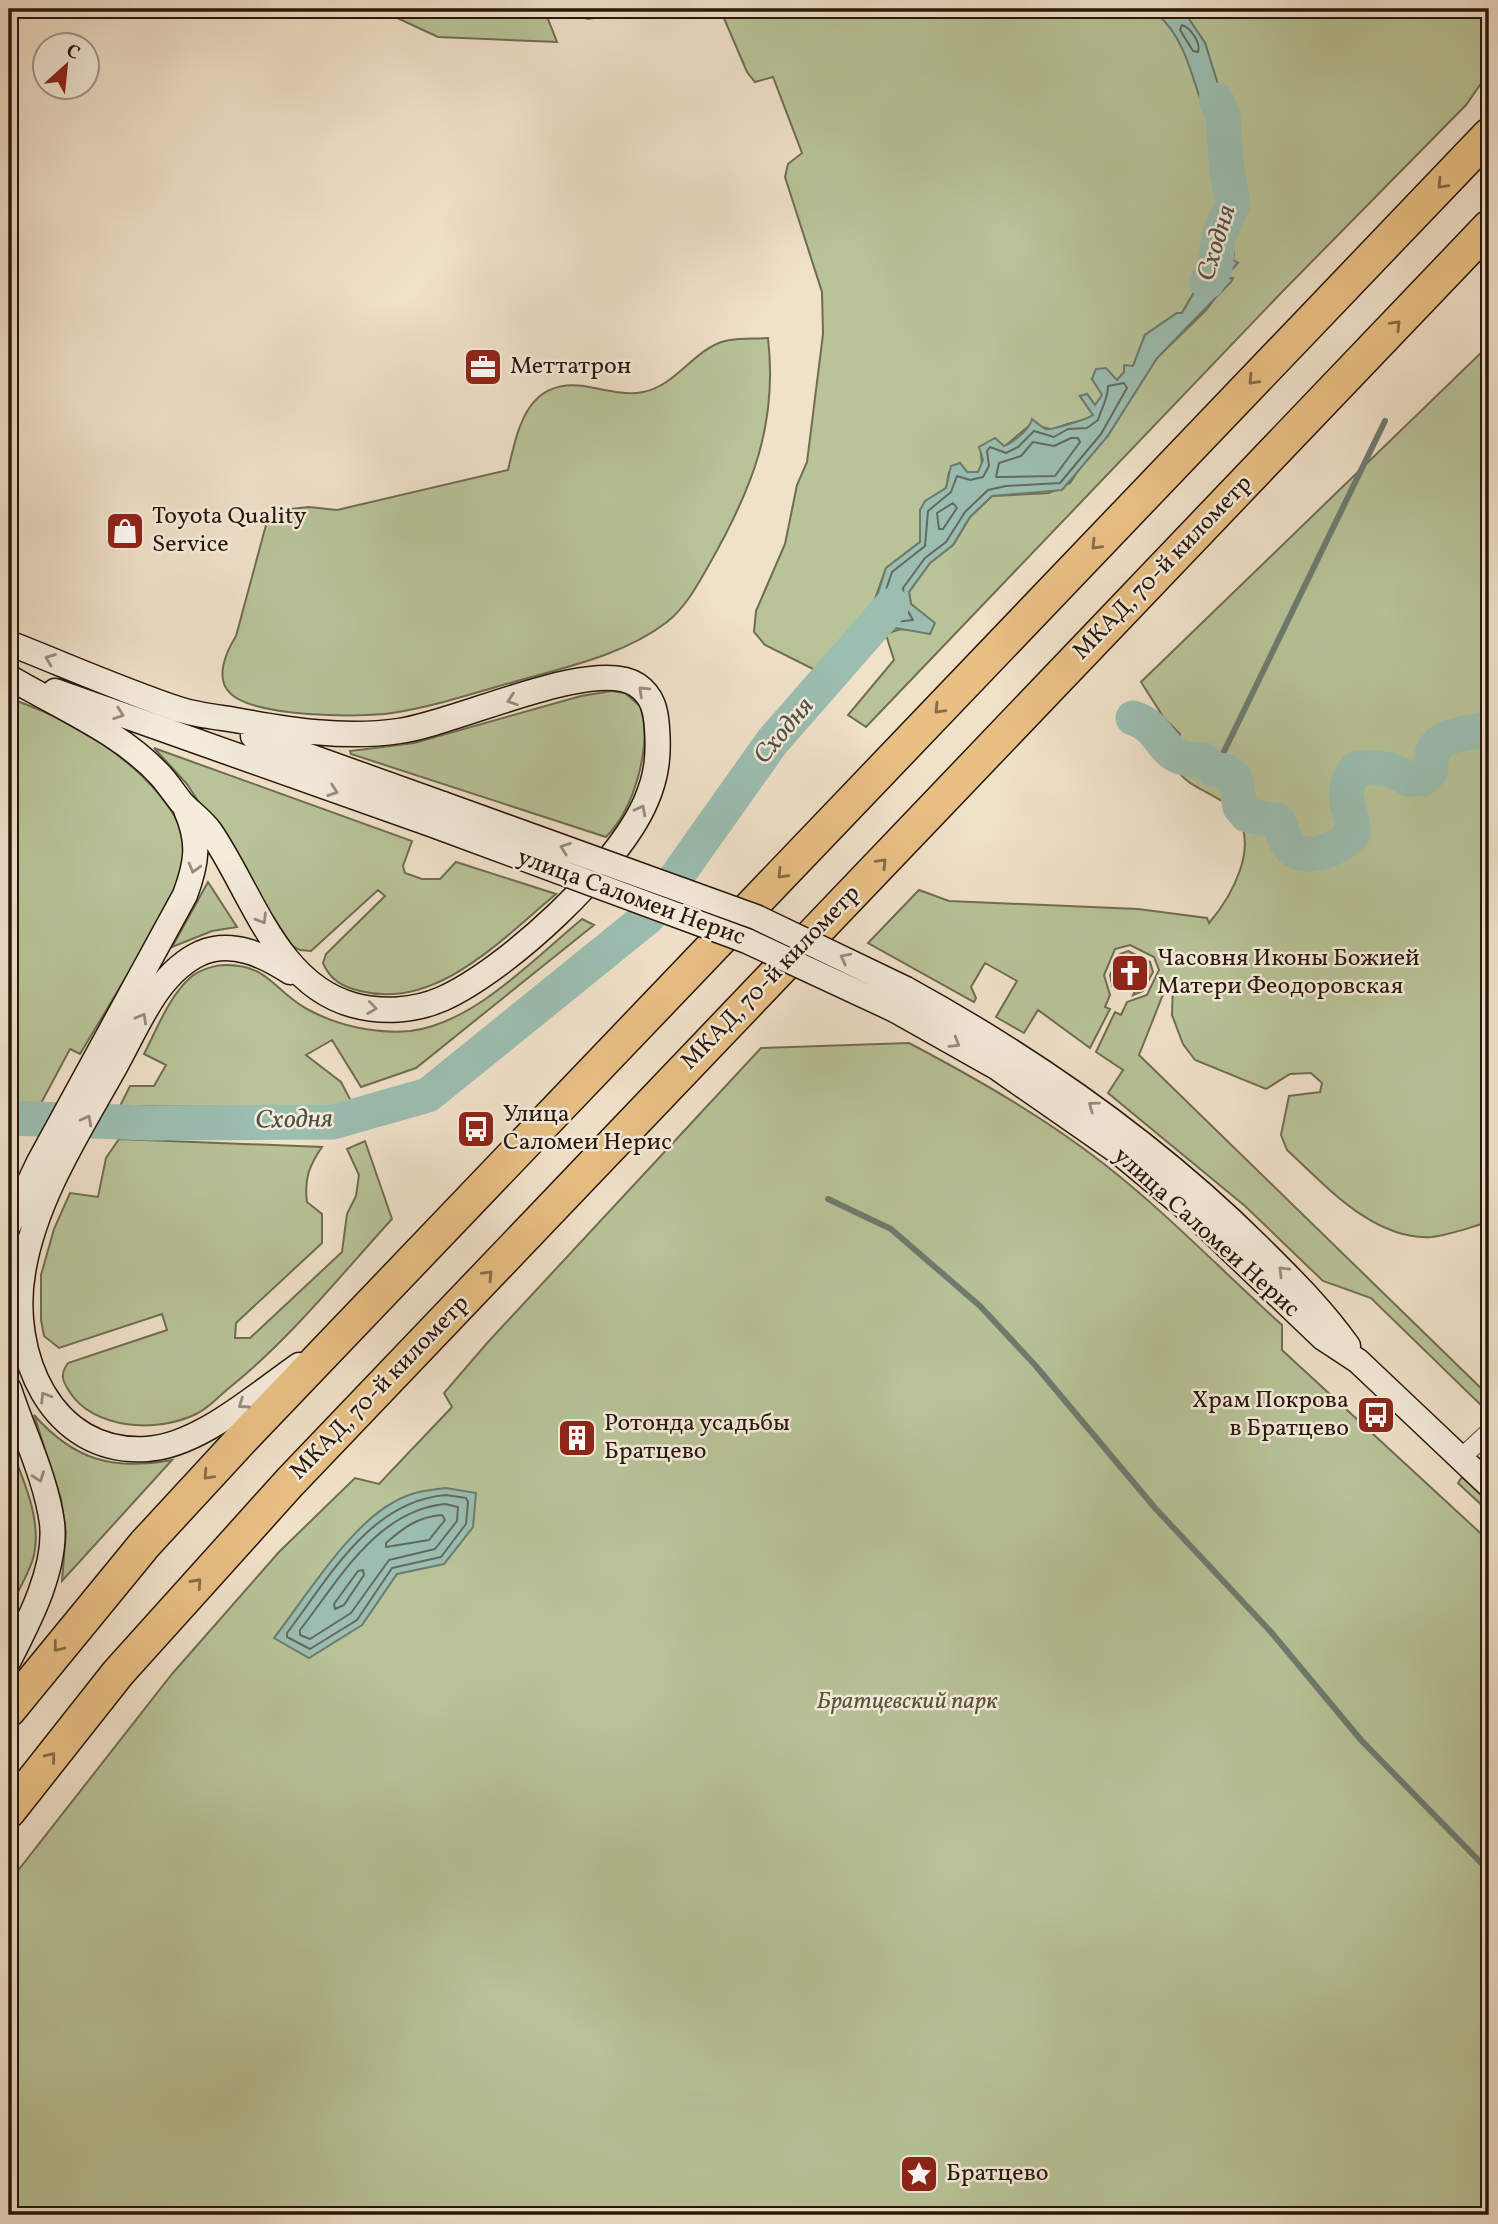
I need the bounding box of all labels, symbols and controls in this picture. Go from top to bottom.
north arrow [32,32,102,102]
text: С [61,38,84,67]
one-way arrow [1437,176,1450,189]
water label: Сходня [1188,201,1246,285]
one-way arrow [1387,320,1400,333]
office icon: Меттатрон [462,346,504,388]
place label: Меттатрон [510,350,631,384]
one-way arrow [1248,372,1261,385]
street label: МКАД, 70-й километр [1065,468,1261,668]
place label: Toyota Quality Service [152,500,306,562]
shop icon: Toyota Quality Service [104,510,146,552]
one-way arrow [1091,537,1104,550]
one-way arrow [45,654,57,668]
one-way arrow [638,687,651,700]
water label: Сходня [745,690,823,772]
one-way arrow [506,692,519,706]
one-way arrow [934,701,947,714]
one-way arrow [112,706,124,720]
one-way arrow [327,783,339,797]
one-way arrow [633,805,647,817]
street label: улица Саломеи Нерис [512,841,750,955]
one-way arrow [560,842,572,856]
one-way arrow [873,858,886,871]
one-way arrow [188,861,202,873]
one-way arrow [777,866,790,879]
street label: МКАД, 70-й километр [673,878,869,1078]
one-way arrow [254,912,267,925]
place label: Часовня Иконы Божией Матери Феодоровская [1157,942,1420,1004]
church icon: Часовня Иконы Божией Матери Феодоровская [1109,952,1151,994]
one-way arrow [840,953,852,967]
one-way arrow [366,1001,378,1016]
one-way arrow [134,1013,147,1026]
one-way arrow [947,1035,960,1048]
place label: Улица Саломеи Нерис [503,1098,672,1160]
water label: Сходня [255,1101,333,1139]
one-way arrow [1088,1101,1101,1114]
bus stop icon: Улица Саломеи Нерис [455,1108,497,1150]
one-way arrow [79,1114,92,1127]
street label: улица Саломеи Нерис [1105,1140,1307,1326]
one-way arrow [1278,1266,1291,1279]
one-way arrow [480,1271,492,1284]
street label: МКАД, 70-й километр [282,1288,478,1488]
place label: Храм Покрова в Братцево [1192,1384,1349,1446]
one-way arrow [41,1392,54,1405]
bus stop icon: Храм Покрова в Братцево [1355,1394,1397,1436]
one-way arrow [238,1396,251,1408]
place label: Ротонда усадьбы Братцево [604,1407,790,1469]
building icon: Ротонда усадьбы Братцево [556,1417,598,1459]
one-way arrow [204,1467,216,1480]
one-way arrow [31,1470,45,1482]
one-way arrow [188,1578,201,1591]
one-way arrow [54,1639,67,1651]
park label: Братцевский парк [817,1685,998,1719]
one-way arrow [42,1753,55,1765]
place icon: Братцево [898,2153,940,2195]
place label: Братцево [946,2157,1049,2191]

